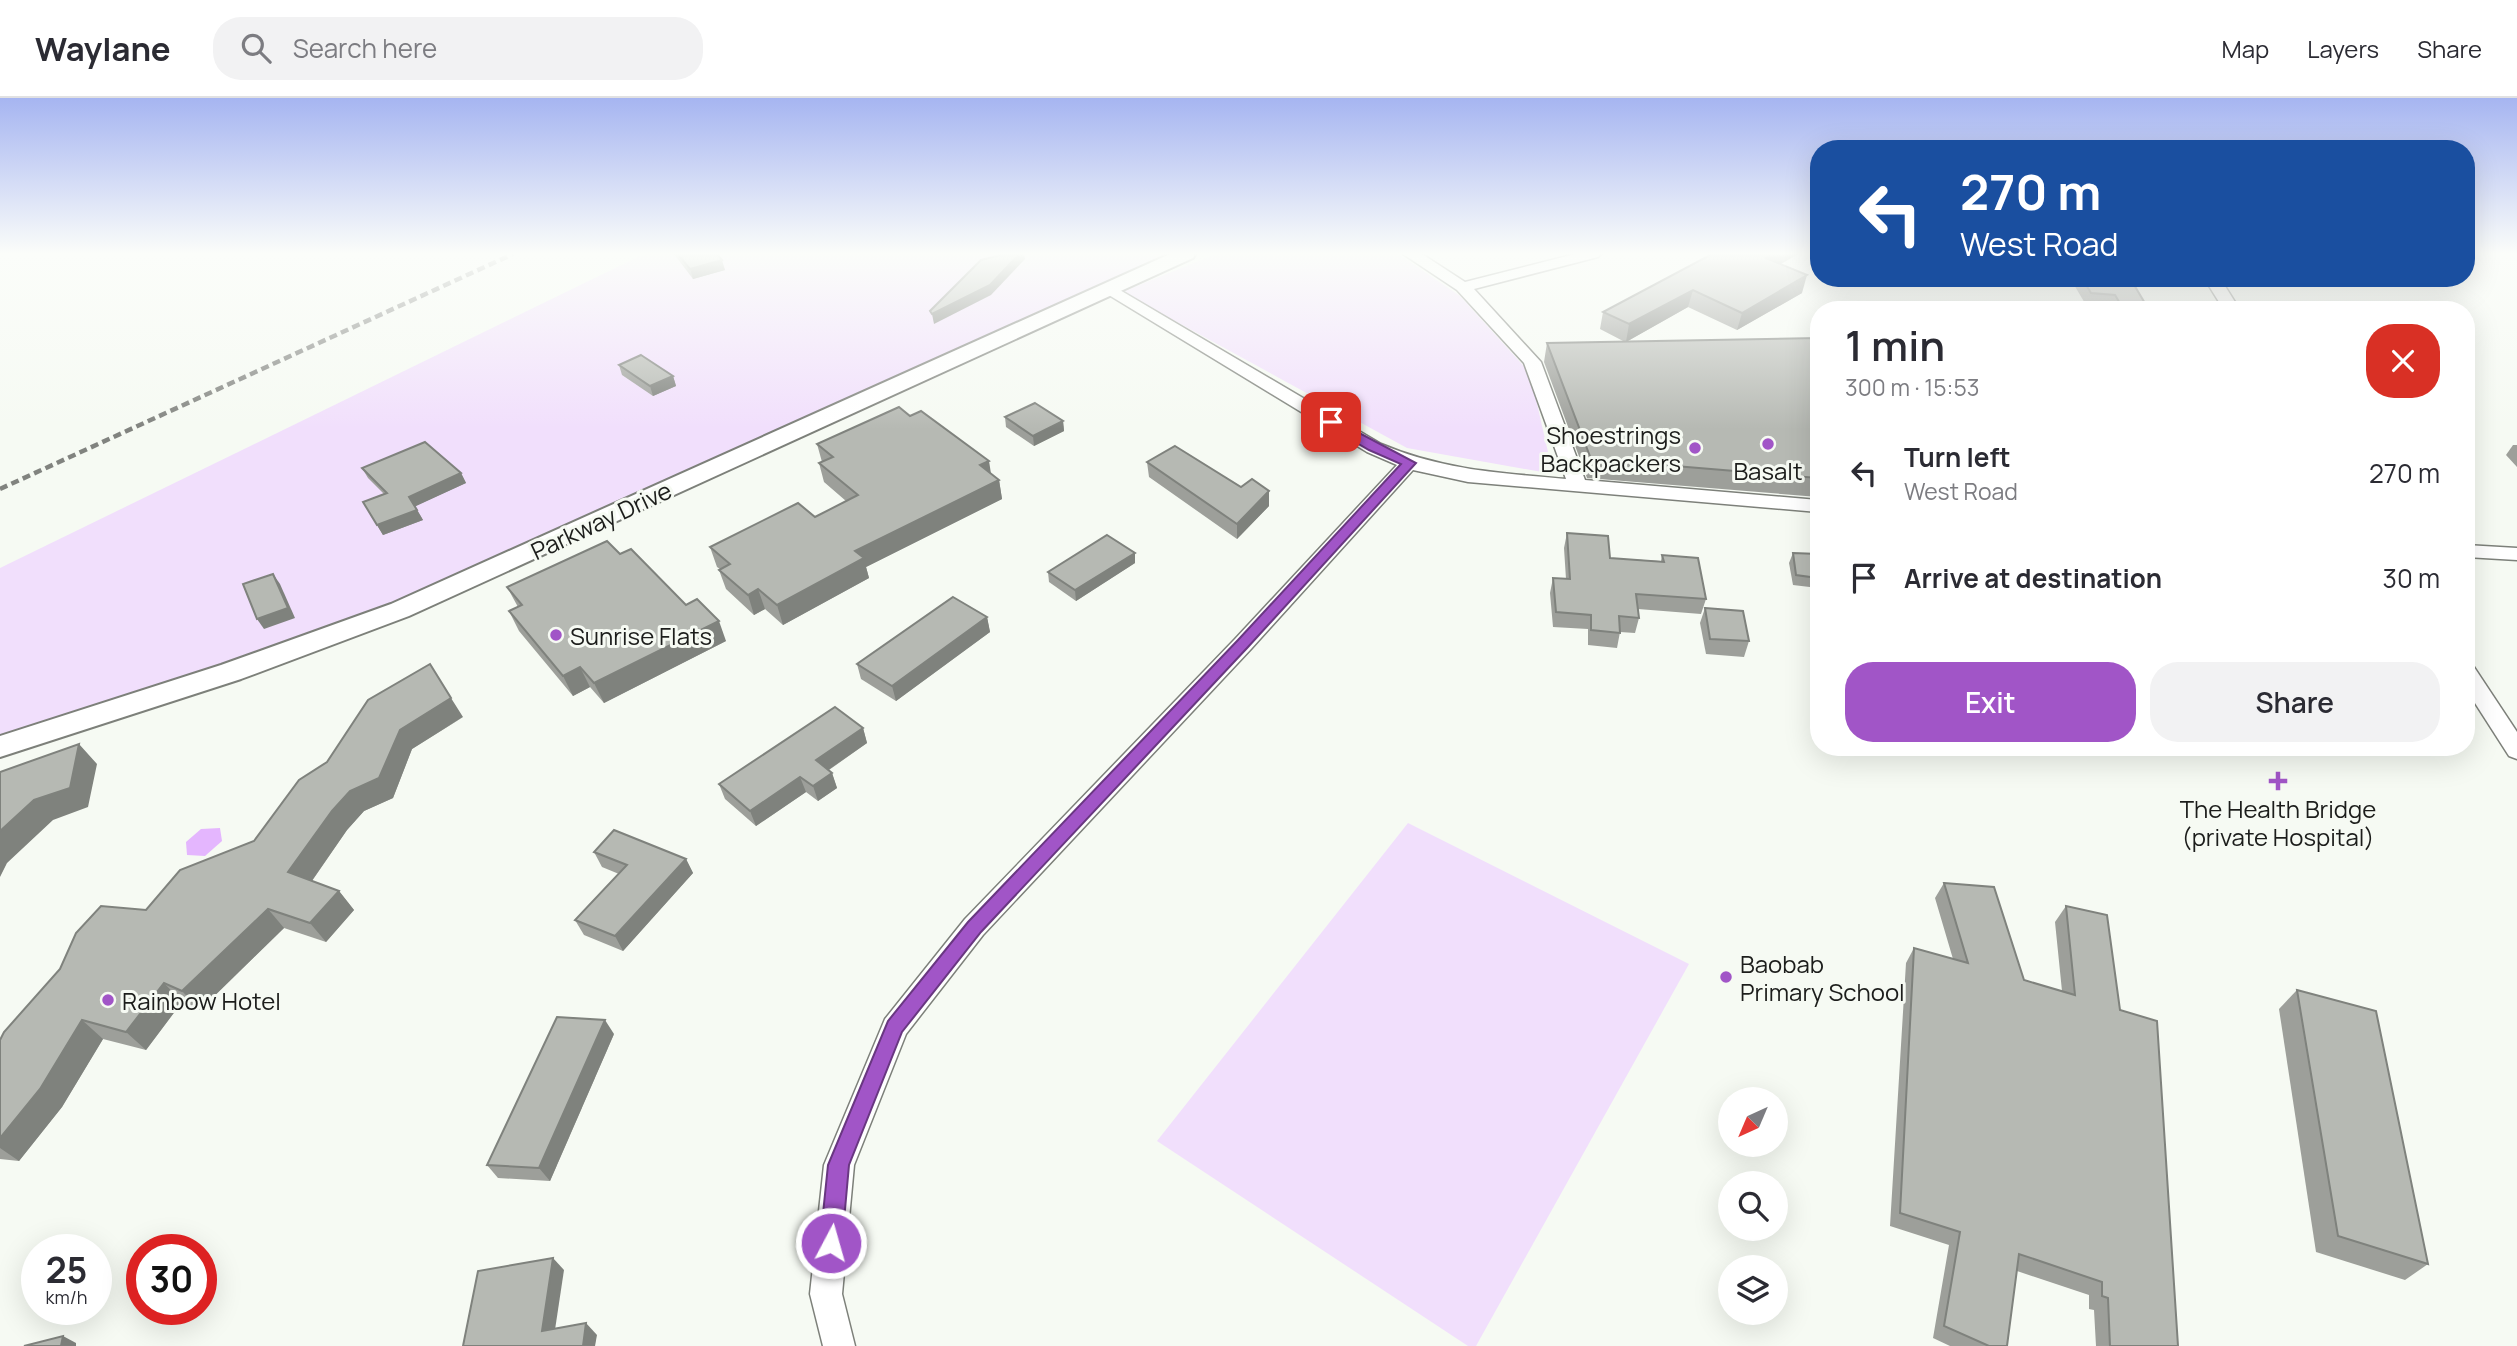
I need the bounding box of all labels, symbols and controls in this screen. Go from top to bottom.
search box [213,17,703,80]
text: Waylane [35,26,171,71]
icon: search [237,29,275,67]
text: Search here [293,30,437,66]
text: Map [2222,32,2269,65]
text: Layers [2307,32,2379,65]
text: Share [2417,32,2482,65]
text: 270 m [1960,158,2101,225]
icon: left [1845,168,1936,259]
text: West Road [1960,222,2119,266]
text: 1 min [1845,316,1945,374]
button: close [2366,324,2440,398]
text: 300 m · 15:53 [1845,371,1979,403]
pin [1301,392,1361,452]
icon: arrive [1312,403,1350,441]
place label: Shoestrings Backpackers [1540,418,1681,479]
marker: Basalt [1760,436,1776,452]
text: Turn left [1904,439,2011,475]
marker: Shoestrings Backpackers [1687,440,1703,456]
place label: Basalt [1733,454,1803,487]
icon: left [1845,454,1883,492]
text: 270 m [2369,455,2440,491]
street label: Parkway Drive [525,473,677,567]
text: West Road [1904,475,2018,507]
icon: arrive [1845,559,1883,597]
text: Arrive at destination [1904,560,2162,596]
text: 30 m [2383,560,2440,596]
place label: Sunrise Flats [570,619,712,652]
marker: Sunrise Flats [548,627,564,643]
button: Exit [1845,662,2136,742]
button: Share [2150,662,2440,742]
marker: The Health Bridge (private Hospital) [2268,771,2288,791]
place label: The Health Bridge (private Hospital) [2180,792,2376,853]
place label: Baobab Primary School [1740,947,1905,1008]
marker: Baobab Primary School [1718,969,1734,985]
place label: Rainbow Hotel [122,984,281,1017]
marker: Rainbow Hotel [100,992,116,1008]
north arrow [1718,1087,1788,1157]
map controls [1718,1087,1788,1325]
button: search [1718,1171,1788,1241]
position arrow [794,1206,868,1280]
speed limit sign: 30 [126,1234,217,1325]
text: 25 [46,1246,87,1294]
button: layers [1718,1255,1788,1325]
text: km/h [46,1285,87,1309]

